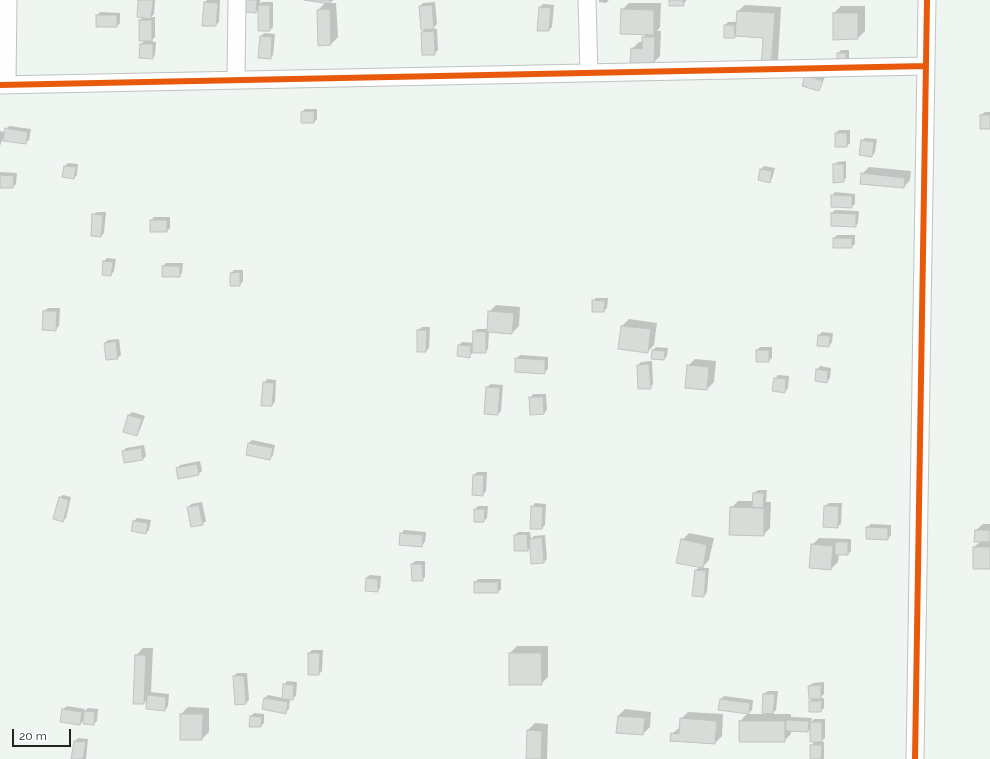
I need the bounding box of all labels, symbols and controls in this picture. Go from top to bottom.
scale bar [14,721,73,747]
text: 20 m [19,729,47,743]

